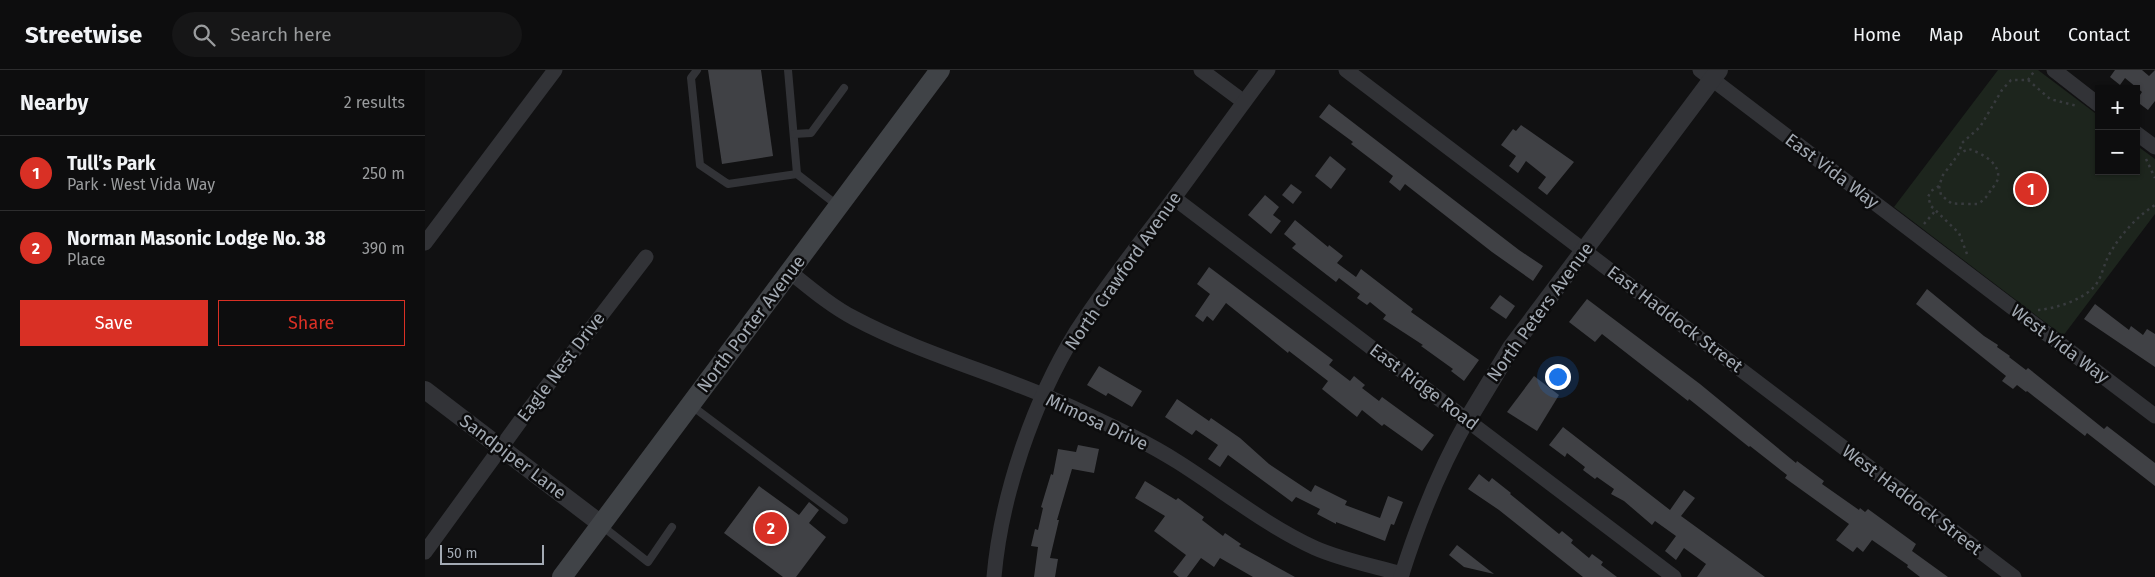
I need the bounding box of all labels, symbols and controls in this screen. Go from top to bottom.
search box [172,12,522,57]
text: Streetwise [25,21,142,49]
icon: search [190,21,218,49]
text: Search here [230,23,332,46]
text: Home [1853,24,1901,46]
text: Map [1929,24,1963,46]
text: About [1991,24,2040,46]
text: Contact [2068,24,2130,46]
map controls [2095,85,2140,175]
button: + [2095,85,2140,130]
text: Nearby [20,90,88,116]
text: 2 results [344,93,405,112]
street label: East Vida Way [1781,129,1883,214]
button: − [2095,130,2140,175]
text: Tull’s Park [67,152,155,175]
text: 1 [32,164,40,183]
text: 250 m [362,164,405,183]
pin: 1 [2015,170,2047,208]
text: Park · West Vida Way [67,175,215,194]
street label: North Crawford Avenue [1060,188,1186,354]
text: Norman Masonic Lodge No. 38 [67,227,326,250]
street label: North Peters Avenue [1482,238,1598,386]
text: 2 [32,239,40,258]
text: 390 m [362,239,405,258]
text: Place [67,250,106,269]
street label: North Porter Avenue [692,251,810,397]
street label: East Haddock Street [1603,261,1748,377]
button: Save [20,300,208,346]
button: Share [218,300,405,346]
street label: West Vida Way [2007,300,2114,388]
street label: Eagle Nest Drive [512,308,610,426]
street label: East Ridge Road [1365,339,1483,435]
your location [1545,364,1571,390]
street label: Mimosa Drive [1042,389,1152,455]
street label: Sandpiper Lane [455,410,571,504]
street label: West Haddock Street [1838,440,1987,560]
pin: 2 [755,509,787,547]
scale bar [440,542,544,565]
text: 50 m [447,545,478,562]

